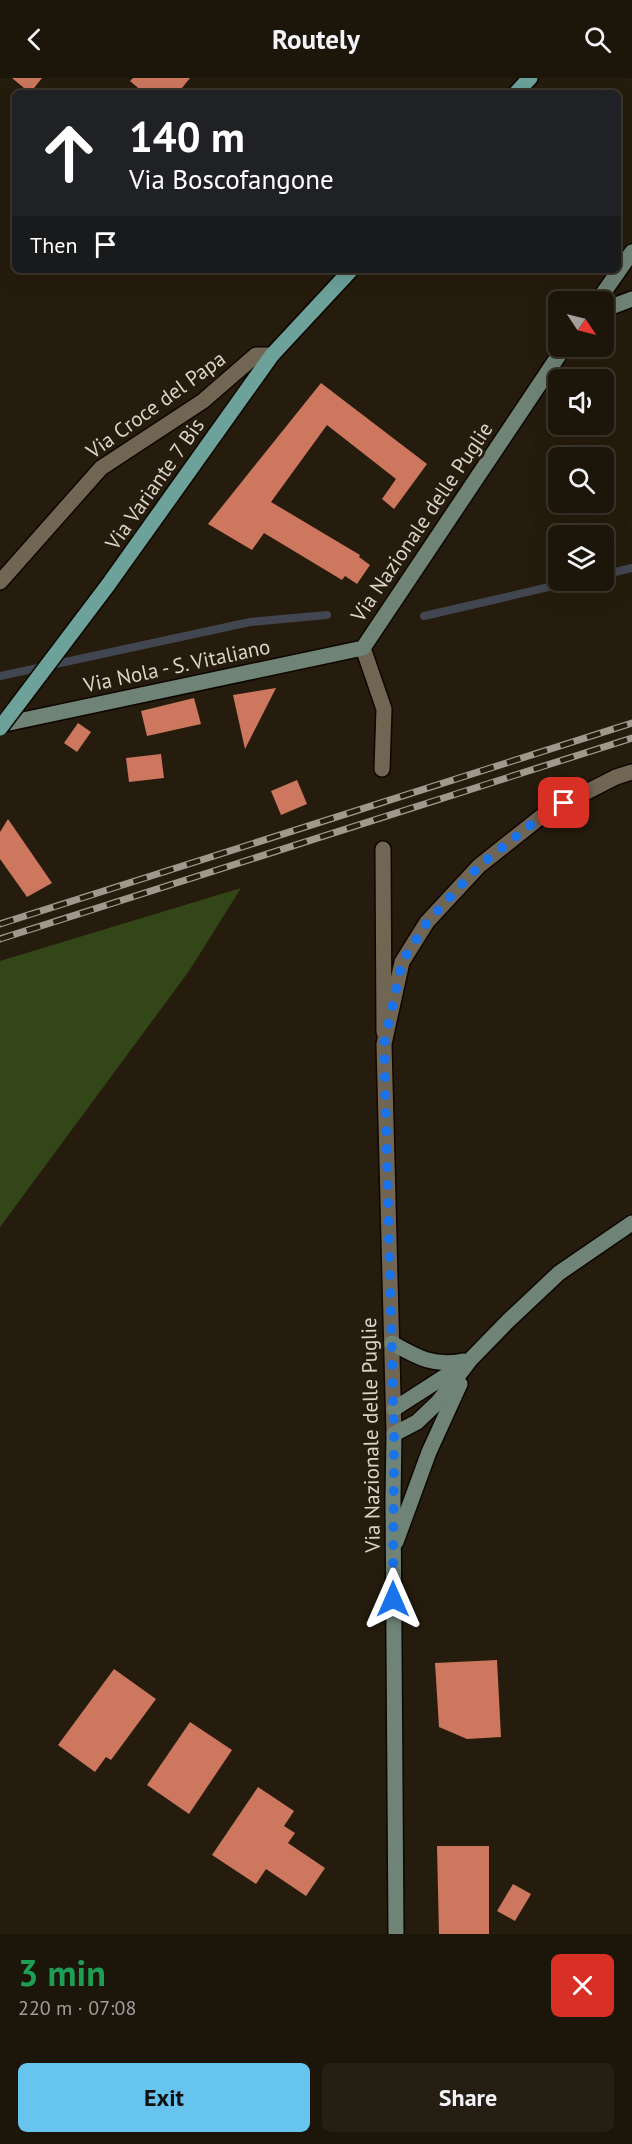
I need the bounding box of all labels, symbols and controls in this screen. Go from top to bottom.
text: Routely [272,22,360,56]
icon: back [18,23,51,56]
icon: search [581,23,614,56]
text: 140 m [129,109,245,164]
icon: ahead [30,114,108,192]
text: Via Boscofangone [129,162,334,196]
icon: arrive [89,228,122,261]
text: Then [30,231,77,259]
north arrow [548,291,614,357]
map controls [548,291,614,591]
street label: Via Croce del Papa [80,345,231,465]
button: sound [548,369,614,435]
street label: Via Variante 7 Bis [99,413,210,556]
street label: Via Nazionale delle Puglie [344,417,499,628]
button: search [548,447,614,513]
button: layers [548,525,614,591]
street label: Via Nola - S. Vitaliano [80,633,273,699]
pin [538,777,589,828]
icon: arrive [547,786,580,819]
street label: Via Nazionale delle Puglie [355,1317,386,1554]
position arrow [361,1567,425,1631]
text: 3 min [18,1949,106,1996]
button: close [551,1954,614,2017]
text: 220 m · 07:08 [18,1995,136,2021]
button: Exit [18,2063,310,2132]
button: Share [322,2063,614,2132]

